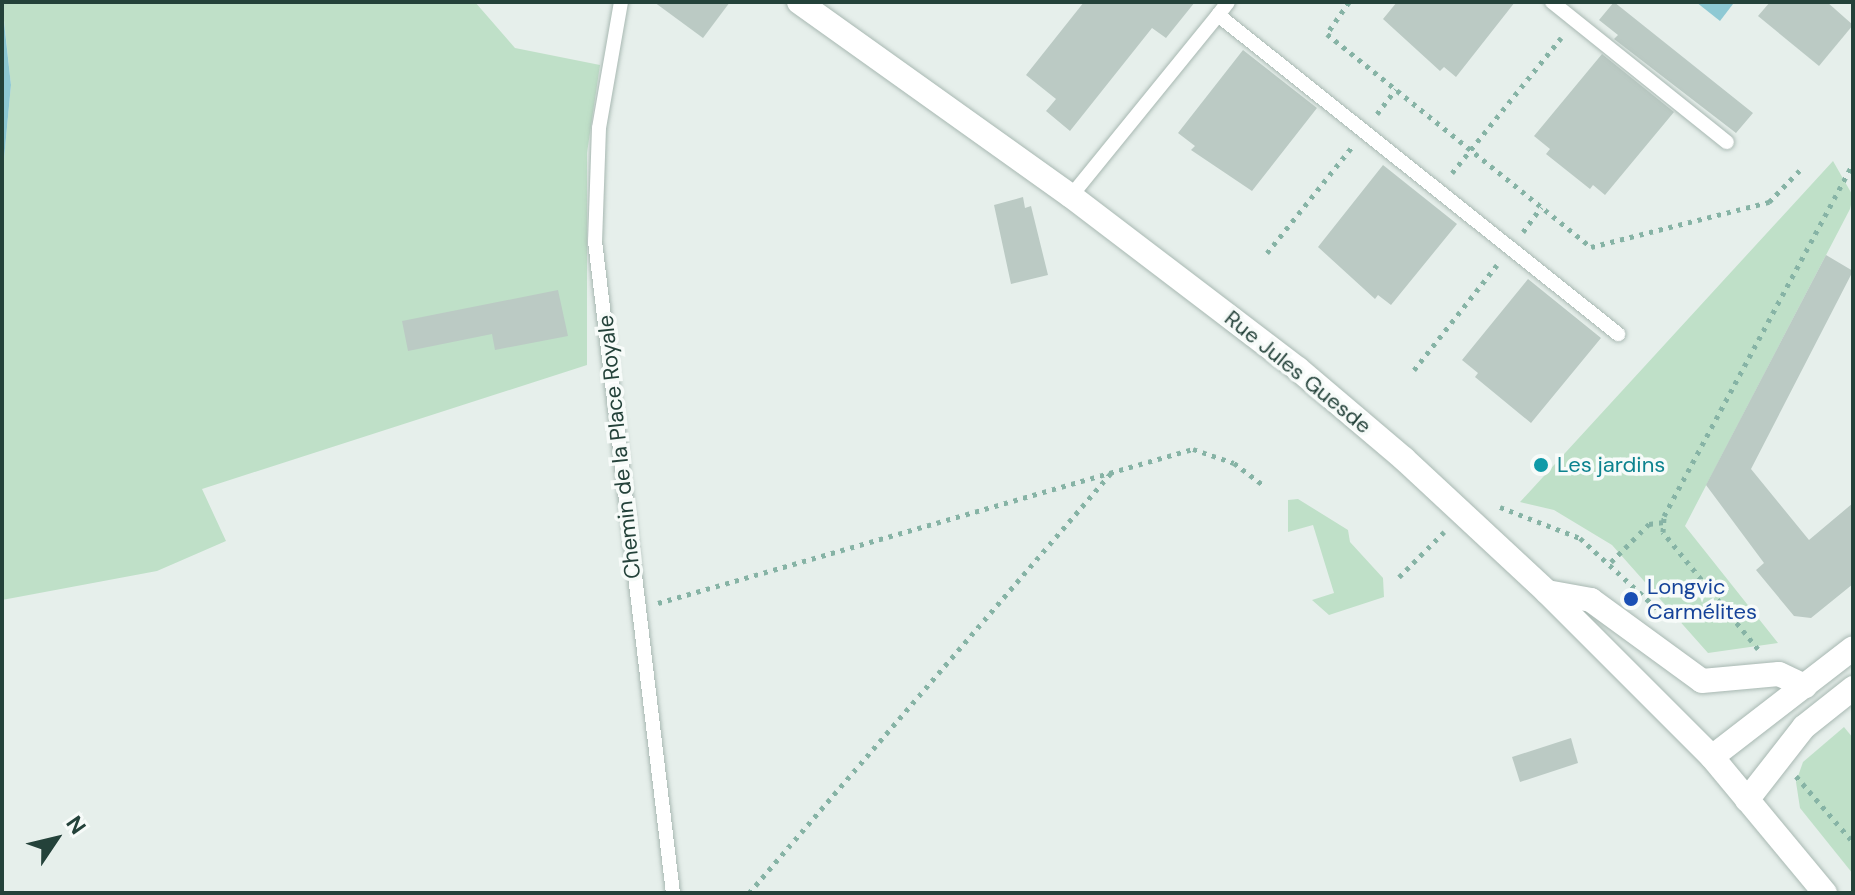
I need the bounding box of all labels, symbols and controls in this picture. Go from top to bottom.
street label: Rue Jules Guesde [1219,305,1377,439]
street label: Chemin de la Place Royale [592,314,646,580]
place label: Les jardins [1557,452,1665,478]
marker: Les jardins [1532,456,1550,474]
place label: Longvic Carmélites [1647,573,1757,624]
marker: Longvic Carmélites [1622,590,1640,608]
north arrow [16,799,96,879]
text: N [60,810,93,840]

